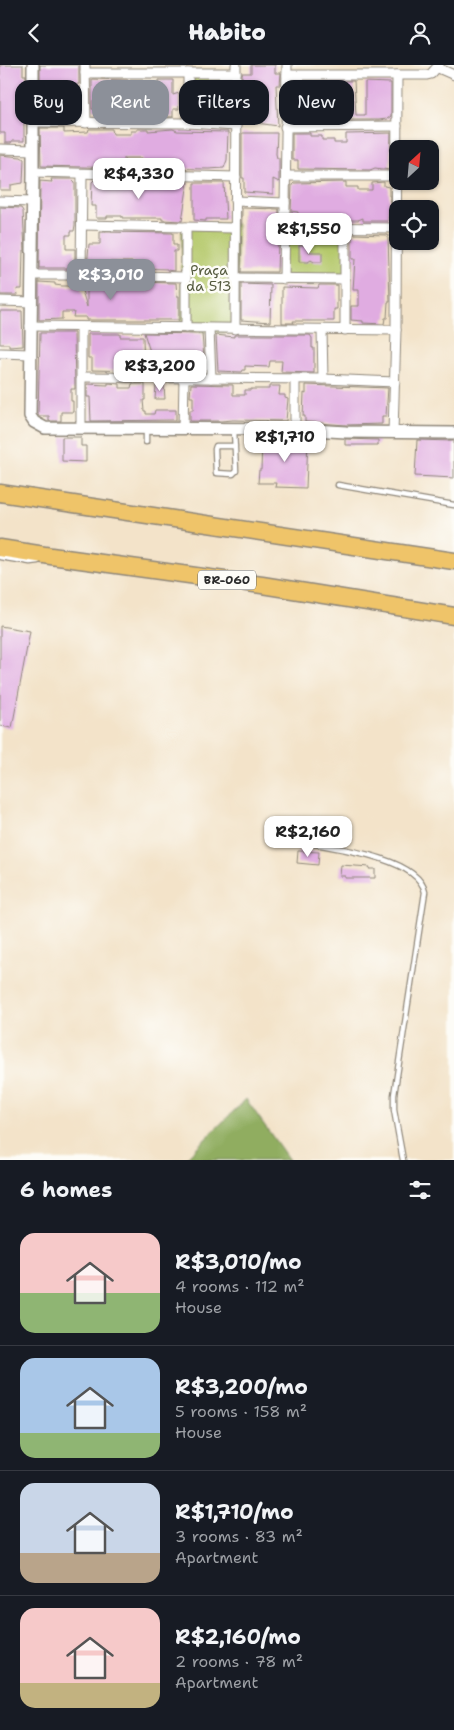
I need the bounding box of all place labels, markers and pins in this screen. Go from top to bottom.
pin: R$4,330 [93,157,185,200]
pin: R$1,550 [263,213,355,255]
pin: R$3,010 [65,259,157,301]
pin: R$3,200 [114,349,206,392]
pin: R$1,710 [239,421,331,463]
pin: R$2,160 [262,815,354,858]

